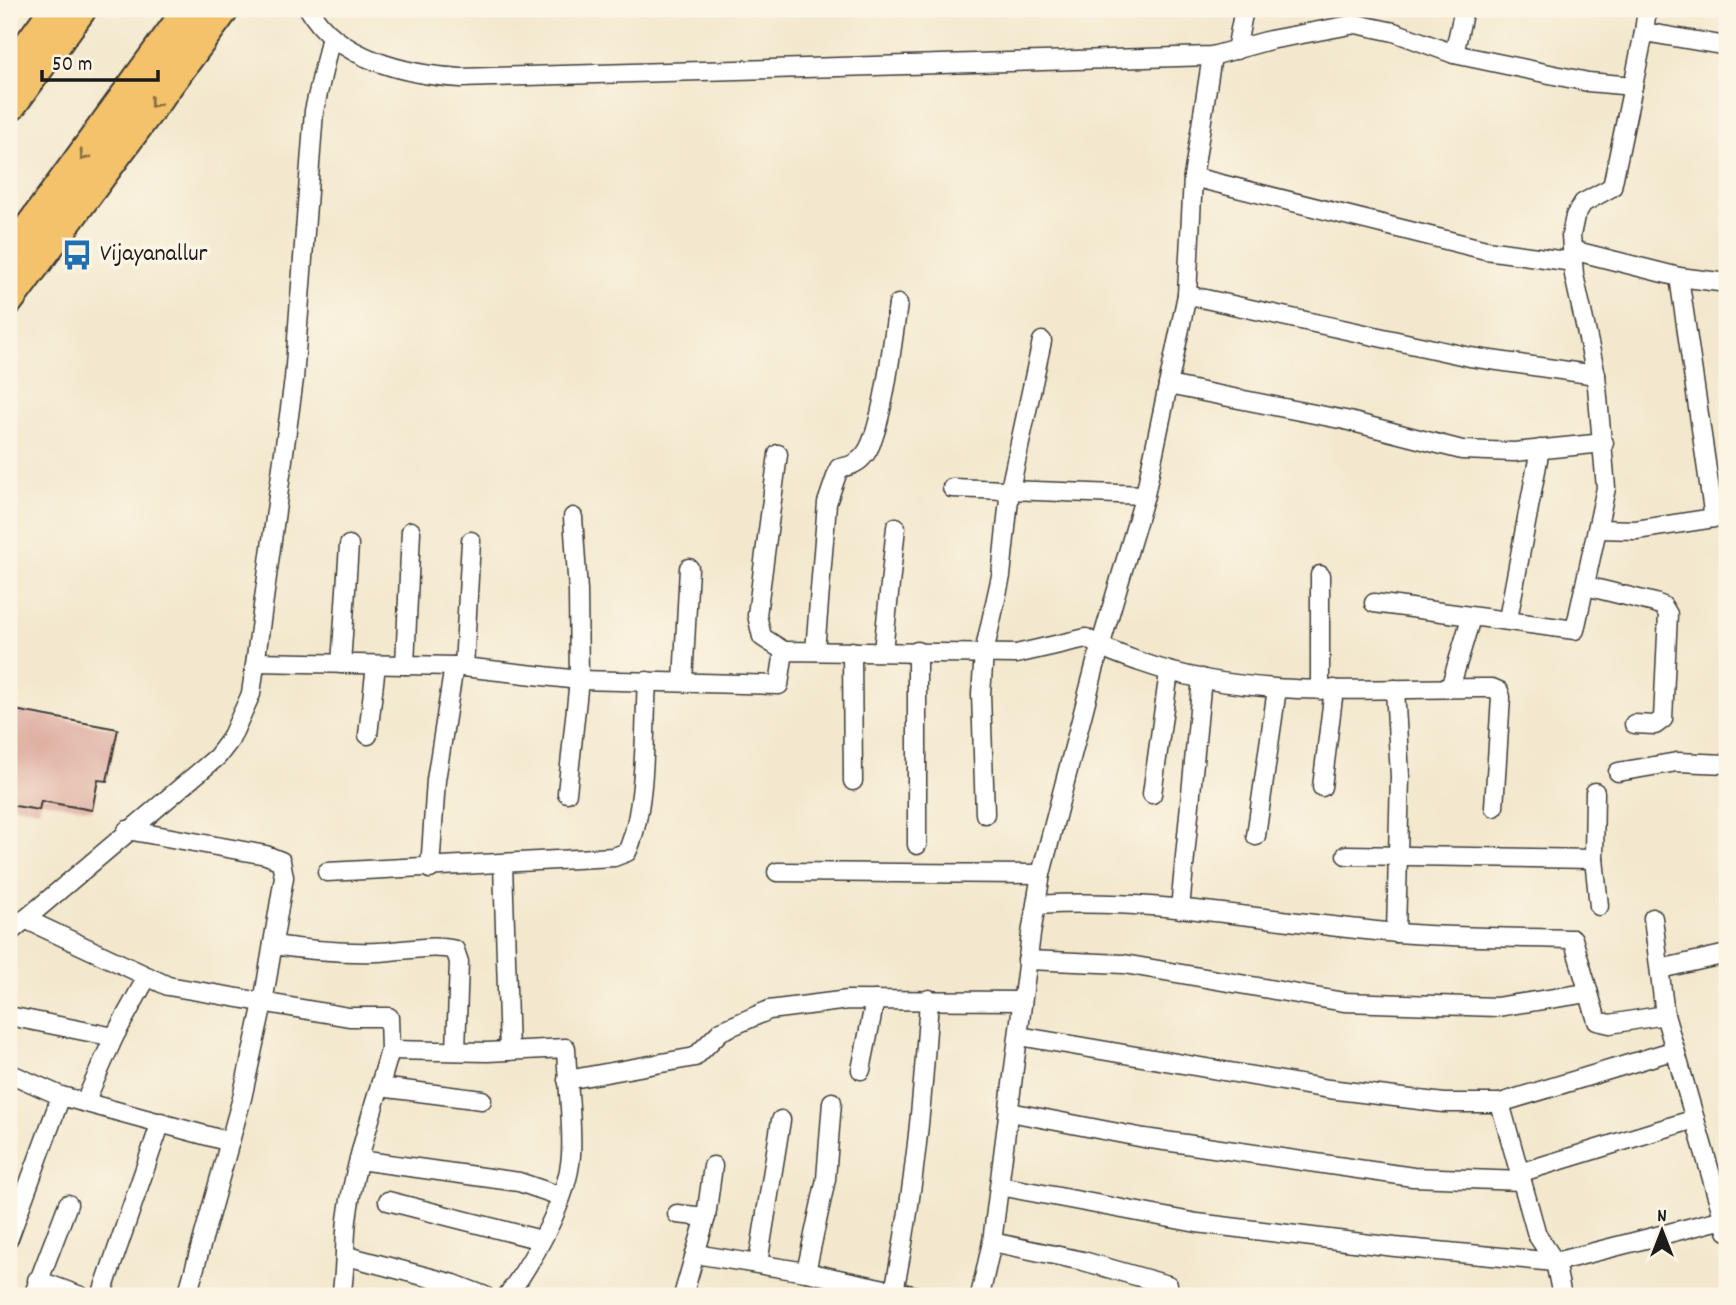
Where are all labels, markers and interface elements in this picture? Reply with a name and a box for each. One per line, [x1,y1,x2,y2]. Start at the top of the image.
scale bar [42,38,158,82]
text: 50 m [52,51,92,81]
one-way arrow [150,95,163,107]
one-way arrow [80,148,92,161]
bus stop icon: Vijayanallur [60,238,94,272]
place label: Vijayanallur [100,238,208,272]
north arrow [1628,1196,1698,1266]
text: N [1657,1204,1667,1231]

